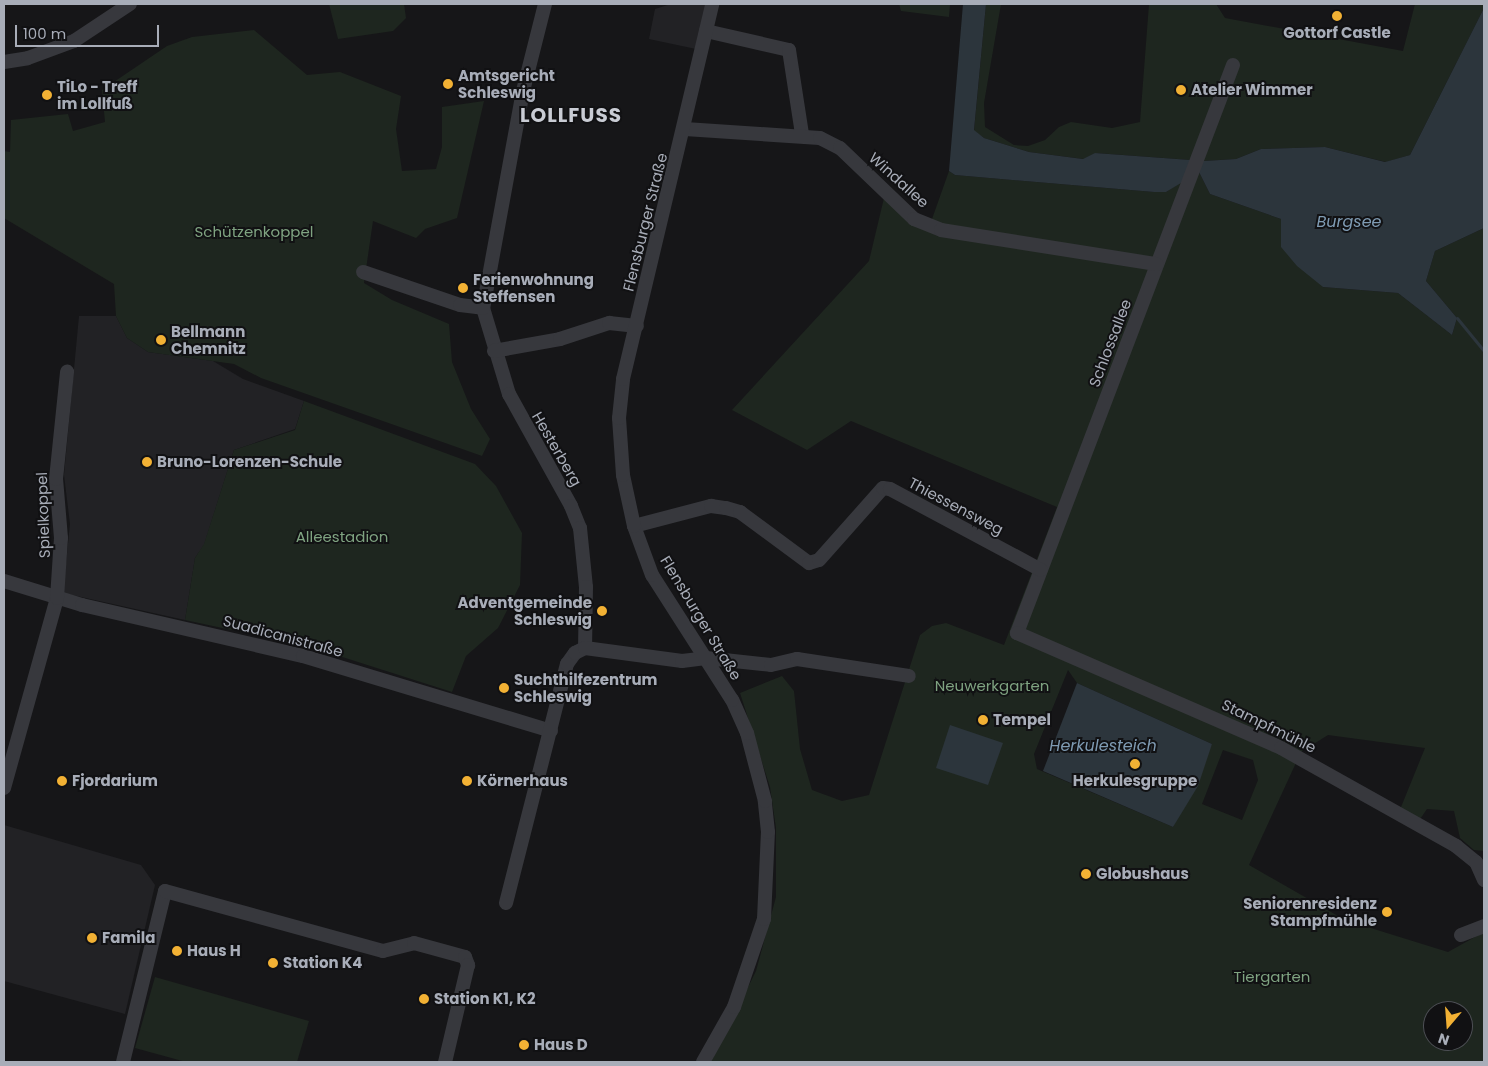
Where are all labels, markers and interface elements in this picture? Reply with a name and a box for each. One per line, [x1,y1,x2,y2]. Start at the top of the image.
marker: Gottorf Castle [1331,10,1343,22]
scale bar [18,15,161,47]
text: 100 m [23,23,66,44]
place label: Gottorf Castle [1283,24,1391,42]
place label: Amtsgericht Schleswig [458,66,555,101]
place label: TiLo - Treff im Lollfuß [57,77,137,112]
marker: Amtsgericht Schleswig [442,78,454,90]
place label: Atelier Wimmer [1191,81,1313,99]
marker: Atelier Wimmer [1175,84,1187,96]
marker: TiLo - Treff im Lollfuß [41,89,53,101]
district label: LOLLFUSS [519,103,623,127]
street label: Windallee [865,148,933,212]
street label: Flensburger Straße [619,151,671,293]
water label: Burgsee [1316,212,1382,232]
park label: Schützenkoppel [195,223,313,241]
place label: Ferienwohnung Steffensen [473,270,594,305]
marker: Ferienwohnung Steffensen [457,282,469,294]
street label: Schlossallee [1085,297,1135,389]
place label: Bellmann Chemnitz [171,322,246,357]
marker: Bellmann Chemnitz [155,334,167,346]
street label: Hesterberg [528,409,586,489]
place label: Bruno-Lorenzen-Schule [157,453,342,471]
marker: Bruno-Lorenzen-Schule [141,456,153,468]
street label: Spielkoppel [33,472,53,558]
street label: Thiessensweg [905,473,1007,539]
park label: Alleestadion [296,528,388,546]
street label: Flensburger Straße [657,553,745,683]
place label: Adventgemeinde Schleswig [457,593,592,628]
marker: Adventgemeinde Schleswig [596,605,608,617]
street label: Suadicanistraße [221,611,345,661]
place label: Suchthilfezentrum Schleswig [514,670,658,705]
park label: Neuwerkgarten [935,677,1049,695]
marker: Suchthilfezentrum Schleswig [498,682,510,694]
street label: Stampfmühle [1219,695,1319,757]
place label: Tempel [993,711,1051,729]
marker: Tempel [977,714,989,726]
water label: Herkulesteich [1049,736,1157,756]
marker: Herkulesgruppe [1129,758,1141,770]
place label: Fjordarium [72,772,158,790]
place label: Körnerhaus [477,772,568,790]
place label: Herkulesgruppe [1073,772,1197,790]
marker: Fjordarium [56,775,68,787]
marker: Körnerhaus [461,775,473,787]
place label: Globushaus [1096,865,1189,883]
marker: Globushaus [1080,868,1092,880]
place label: Seniorenresidenz Stampfmühle [1243,894,1377,929]
marker: Seniorenresidenz Stampfmühle [1381,906,1393,918]
place label: Famila [102,929,155,947]
marker: Famila [86,932,98,944]
place label: Haus H [187,942,241,960]
marker: Haus H [171,945,183,957]
place label: Station K4 [283,954,362,972]
marker: Station K4 [267,957,279,969]
park label: Tiergarten [1234,968,1310,986]
place label: Station K1, K2 [434,990,535,1008]
marker: Station K1, K2 [418,993,430,1005]
north arrow [1423,1001,1473,1051]
text: N [1436,1028,1452,1050]
place label: Haus D [534,1036,588,1054]
marker: Haus D [518,1039,530,1051]

